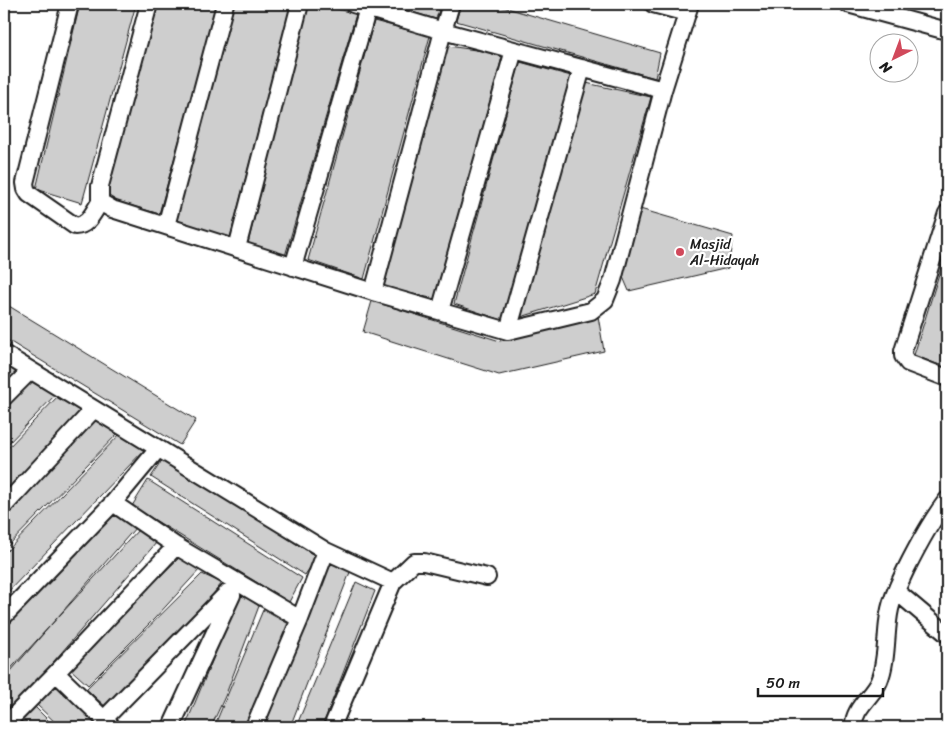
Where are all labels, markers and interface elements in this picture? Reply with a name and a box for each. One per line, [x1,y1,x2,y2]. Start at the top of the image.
north arrow [868,32,918,82]
text: N [873,55,898,80]
place label: Masjid Al-Hidayah [689,232,759,273]
marker: Masjid Al-Hidayah [674,246,686,258]
scale bar [758,666,884,698]
text: 50 m [766,670,801,696]

